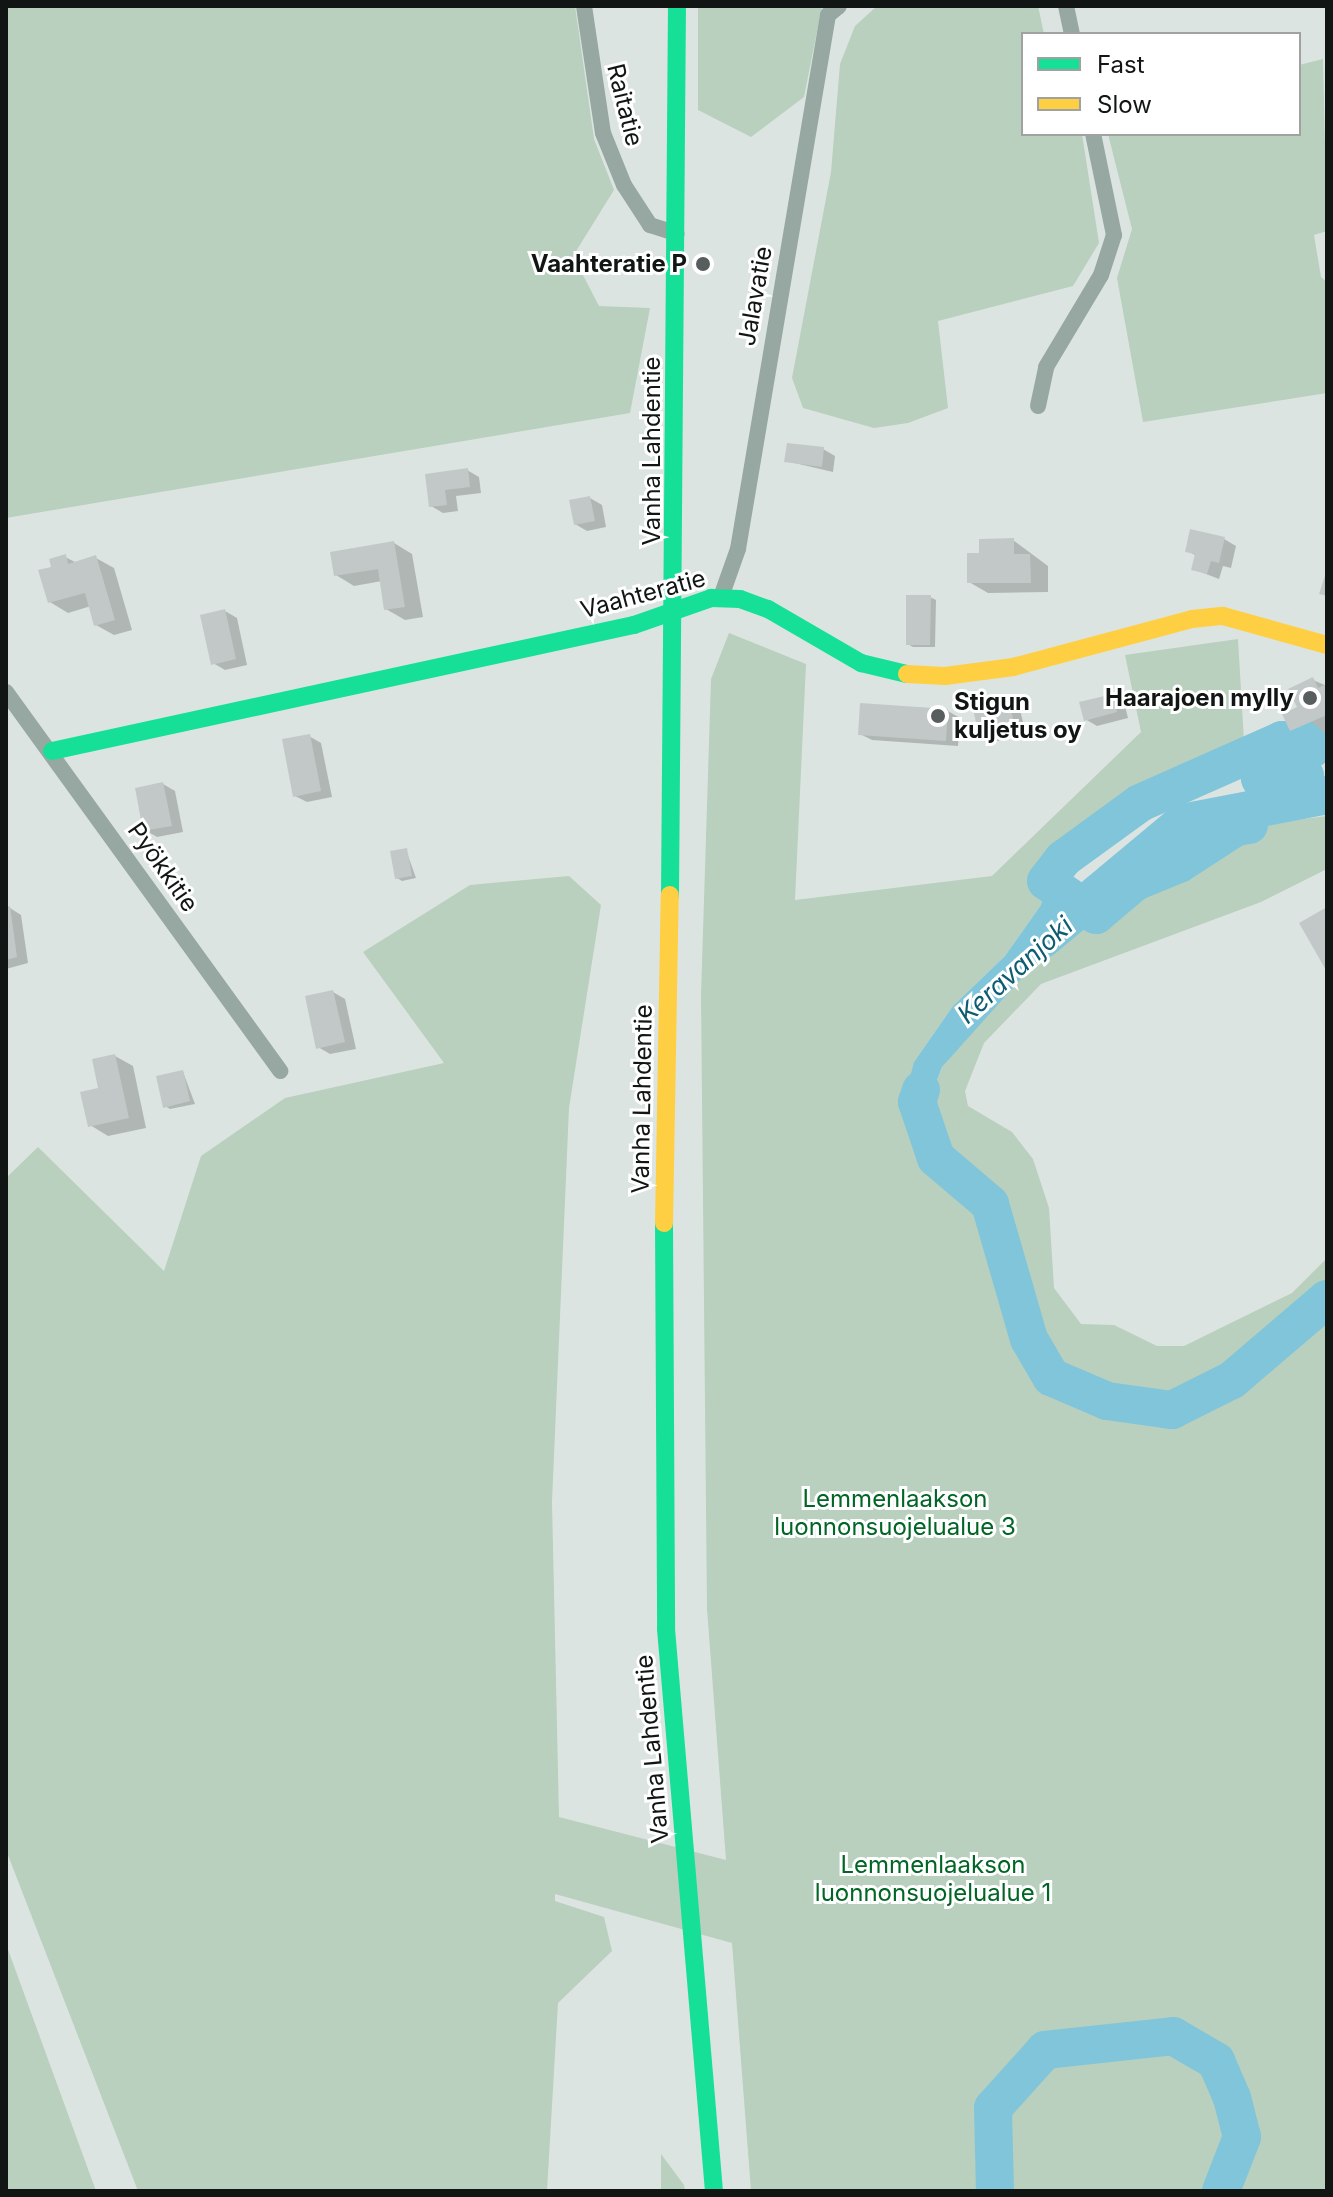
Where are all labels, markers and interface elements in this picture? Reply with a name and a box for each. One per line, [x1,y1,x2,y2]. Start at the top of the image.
legend [1021,32,1301,136]
text: Fast [1097,50,1145,79]
street label: Raitatie [601,61,649,149]
text: Slow [1097,90,1152,119]
street label: Jalavatie [732,244,778,348]
place label: Vaahteratie P [531,250,687,278]
marker: Vaahteratie P [694,255,712,273]
street label: Vanha Lahdentie [638,356,666,546]
street label: Vaahteratie [577,563,709,625]
place label: Haarajoen mylly [1105,684,1294,712]
place label: Stigun kuljetus oy [954,688,1082,744]
marker: Haarajoen mylly [1301,689,1319,707]
marker: Stigun kuljetus oy [929,707,947,725]
street label: Pyökkitie [122,817,204,917]
water label: Keravanjoki [951,910,1079,1030]
street label: Vanha Lahdentie [626,1004,658,1194]
park label: Lemmenlaakson luonnonsuojelualue 3 [774,1485,1016,1541]
street label: Vanha Lahdentie [629,1654,675,1844]
park label: Lemmenlaakson luonnonsuojelualue 1 [815,1851,1051,1907]

